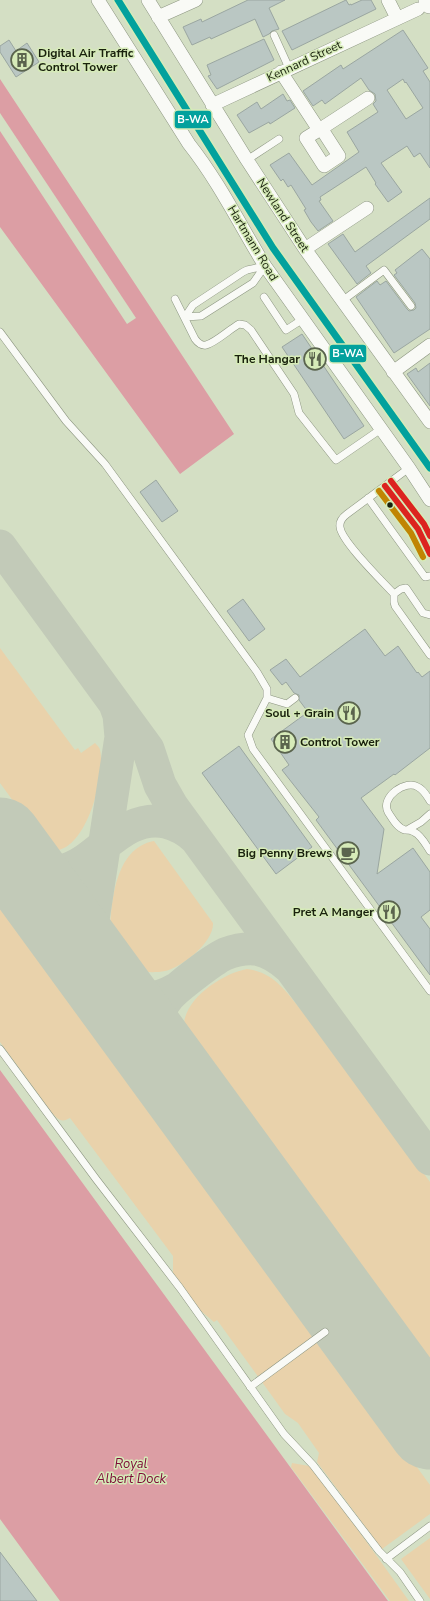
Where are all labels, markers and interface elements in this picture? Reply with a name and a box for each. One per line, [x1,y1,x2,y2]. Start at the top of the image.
street label: Kennard Street [264,36,345,85]
place label: Digital Air Traffic Control Tower [38,45,134,75]
building icon: Digital Air Traffic Control Tower [9,47,35,73]
line badge: B-WA [174,110,212,129]
text: B-WA [177,112,210,127]
street label: Newland Street [253,175,313,256]
street label: Hartmann Road [224,202,282,284]
line badge: B-WA [329,344,367,363]
restaurant icon: The Hangar [302,346,328,372]
text: B-WA [332,346,365,361]
place label: The Hangar [234,351,300,367]
unlabelled marker [385,500,395,510]
restaurant icon: Soul + Grain [336,700,362,726]
place label: Soul + Grain [265,705,334,721]
building icon: Control Tower [272,729,298,755]
place label: Control Tower [300,734,380,750]
cafe icon: Big Penny Brews [335,840,361,866]
place label: Big Penny Brews [237,845,332,861]
restaurant icon: Pret A Manger [376,899,402,925]
place label: Pret A Manger [293,904,374,920]
water label: Royal Albert Dock [95,1455,167,1488]

